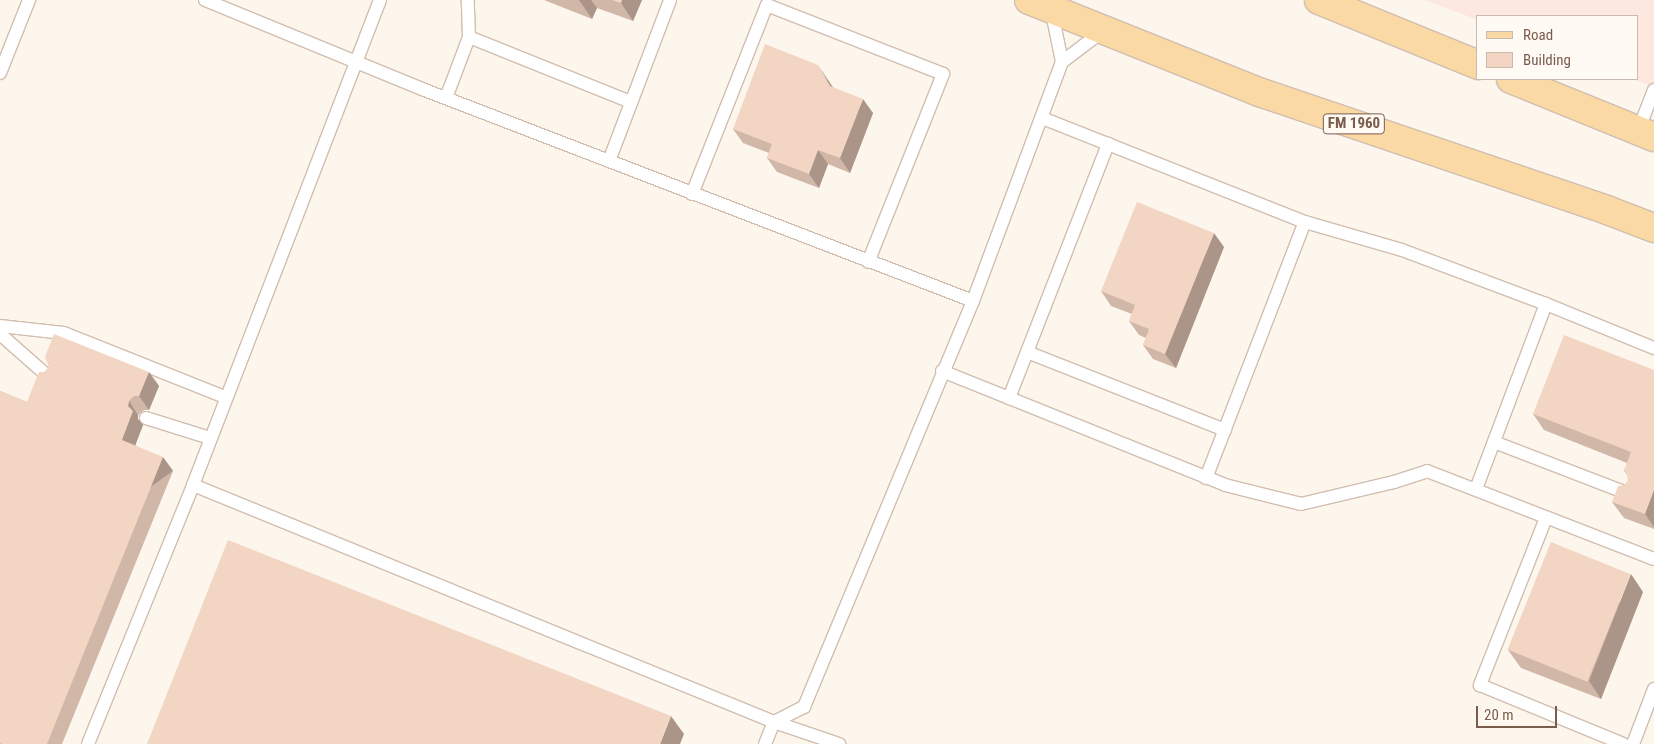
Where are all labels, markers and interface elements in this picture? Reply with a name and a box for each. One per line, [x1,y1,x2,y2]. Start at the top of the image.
legend [1476,15,1639,80]
text: Road [1523,26,1553,44]
text: Building [1523,51,1571,69]
road number: FM 1960 [1323,112,1385,136]
scale bar [1479,696,1560,728]
text: 20 m [1484,706,1514,724]

